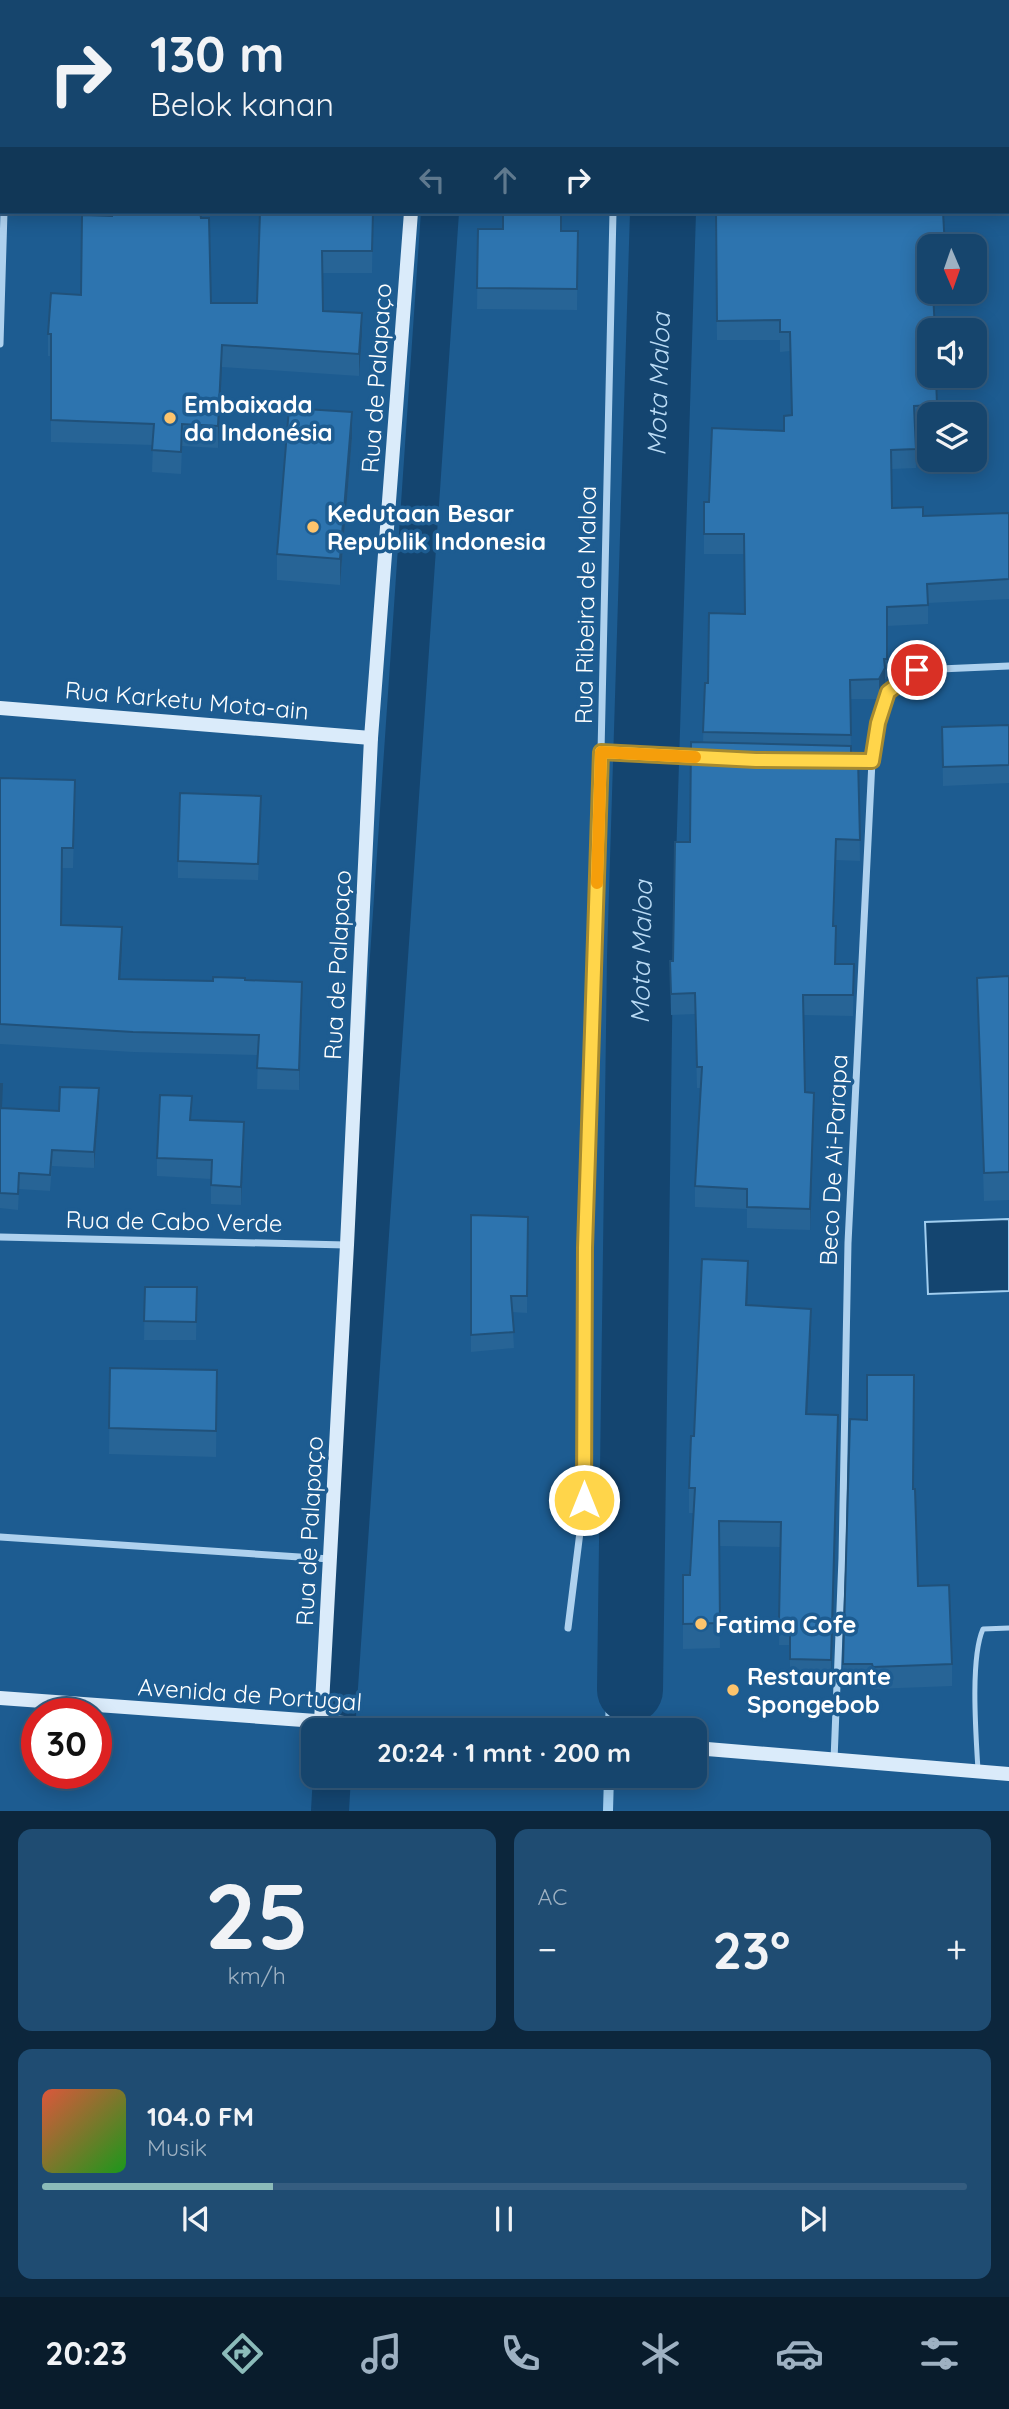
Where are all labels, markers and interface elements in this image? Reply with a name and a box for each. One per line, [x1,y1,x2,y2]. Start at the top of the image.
text: 130 m [150,23,284,84]
icon: right [35,28,126,119]
text: Belok kanan [150,84,334,124]
icon: left [413,161,451,199]
icon: ahead [486,161,524,199]
icon: right [559,161,597,199]
north arrow [917,234,987,304]
map controls [917,234,987,472]
street label: Rua de Palapaço [354,282,398,474]
water label: Mota Maloa [639,311,676,457]
button: sound [917,318,987,388]
place label: Embaixada da Indonésia [184,389,333,447]
button: layers [917,402,987,472]
marker: Embaixada da Indonésia [162,410,178,426]
street label: Rua Ribeira de Maloa [568,486,602,724]
place label: Kedutaan Besar Republik Indonesia [327,498,546,556]
marker: Kedutaan Besar Republik Indonesia [305,519,321,535]
pin [887,640,947,700]
icon: arrive [898,651,936,689]
street label: Rua Karketu Mota-ain [64,674,310,726]
street label: Rua de Palapaço [317,869,357,1061]
water label: Mota Maloa [623,879,659,1024]
street label: Beco De Ai-Parapa [812,1054,854,1266]
street label: Rua de Cabo Verde [65,1204,283,1238]
street label: Rua de Palapaço [289,1435,329,1627]
position arrow [547,1463,621,1537]
place label: Fatima Cofe [715,1609,856,1639]
marker: Fatima Cofe [693,1616,709,1632]
place label: Restaurante Spongebob [747,1661,891,1719]
street label: Avenida de Portugal [137,1671,363,1717]
marker: Restaurante Spongebob [725,1682,741,1698]
speed limit sign: 30 [21,1698,112,1789]
text: 20:24 · 1 mnt · 200 m [377,1736,631,1769]
text: 25 [205,1858,309,1972]
text: AC [538,1882,567,1911]
text: 23° [712,1917,790,1982]
text: − [538,1925,557,1973]
text: + [946,1925,967,1973]
text: km/h [228,1961,286,1990]
text: 104.0 FM [147,2100,254,2133]
text: Musik [147,2133,207,2162]
icon: previous [177,2200,215,2238]
icon: pause [485,2200,523,2238]
icon: next [794,2200,832,2238]
icon: directions [218,2329,267,2378]
icon: music [357,2329,406,2378]
icon: phone [496,2329,545,2378]
icon: climate [636,2329,685,2378]
icon: car [775,2329,824,2378]
icon: filters [915,2329,964,2378]
text: 20:23 [45,2333,127,2373]

